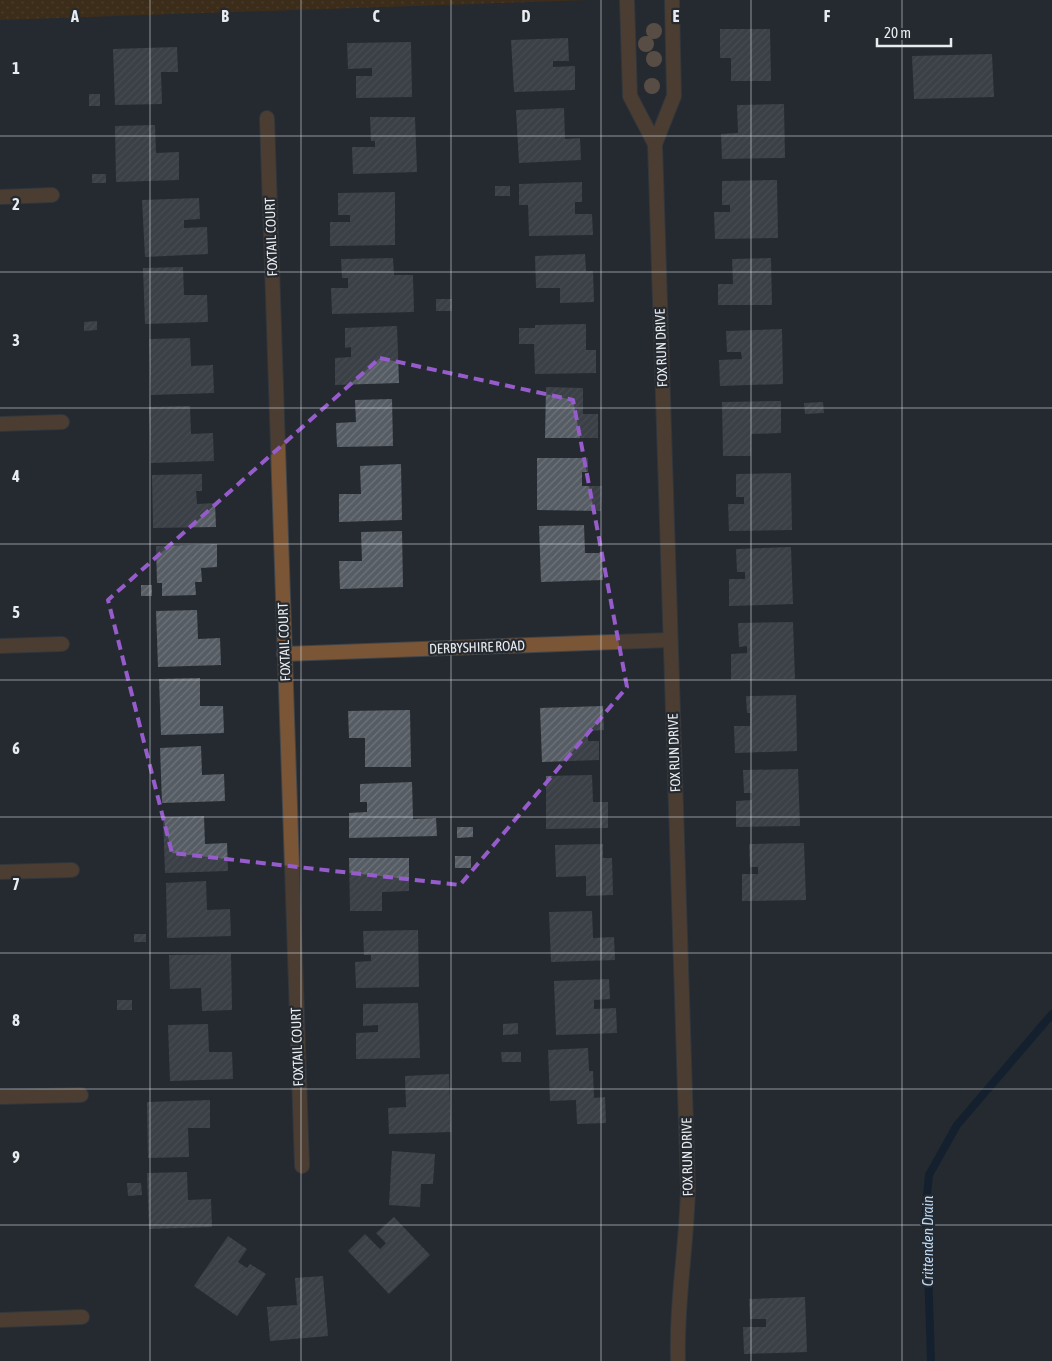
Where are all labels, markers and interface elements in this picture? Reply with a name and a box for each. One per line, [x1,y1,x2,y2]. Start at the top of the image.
text: A [70,7,79,25]
text: B [221,7,229,25]
text: C [372,7,380,25]
text: D [522,7,531,25]
text: E [673,7,680,25]
text: F [824,7,831,25]
scale bar [877,15,951,47]
text: 20 m [884,24,911,41]
text: 1 [12,59,20,77]
text: 2 [12,195,20,213]
street label: FOXTAIL COURT [262,197,280,277]
street label: FOX RUN DRIVE [652,308,670,388]
text: 3 [12,331,20,349]
text: 4 [11,467,20,485]
street label: FOXTAIL COURT [275,602,293,682]
text: 5 [12,603,20,621]
street label: DERBYSHIRE ROAD [429,637,525,657]
street label: FOX RUN DRIVE [665,713,683,793]
text: 6 [12,739,20,757]
text: 7 [12,875,20,893]
street label: FOXTAIL COURT [288,1007,306,1087]
text: 8 [12,1011,20,1029]
street label: FOX RUN DRIVE [678,1118,696,1196]
text: 9 [12,1148,20,1166]
water label: Crittenden Drain [919,1196,936,1286]

